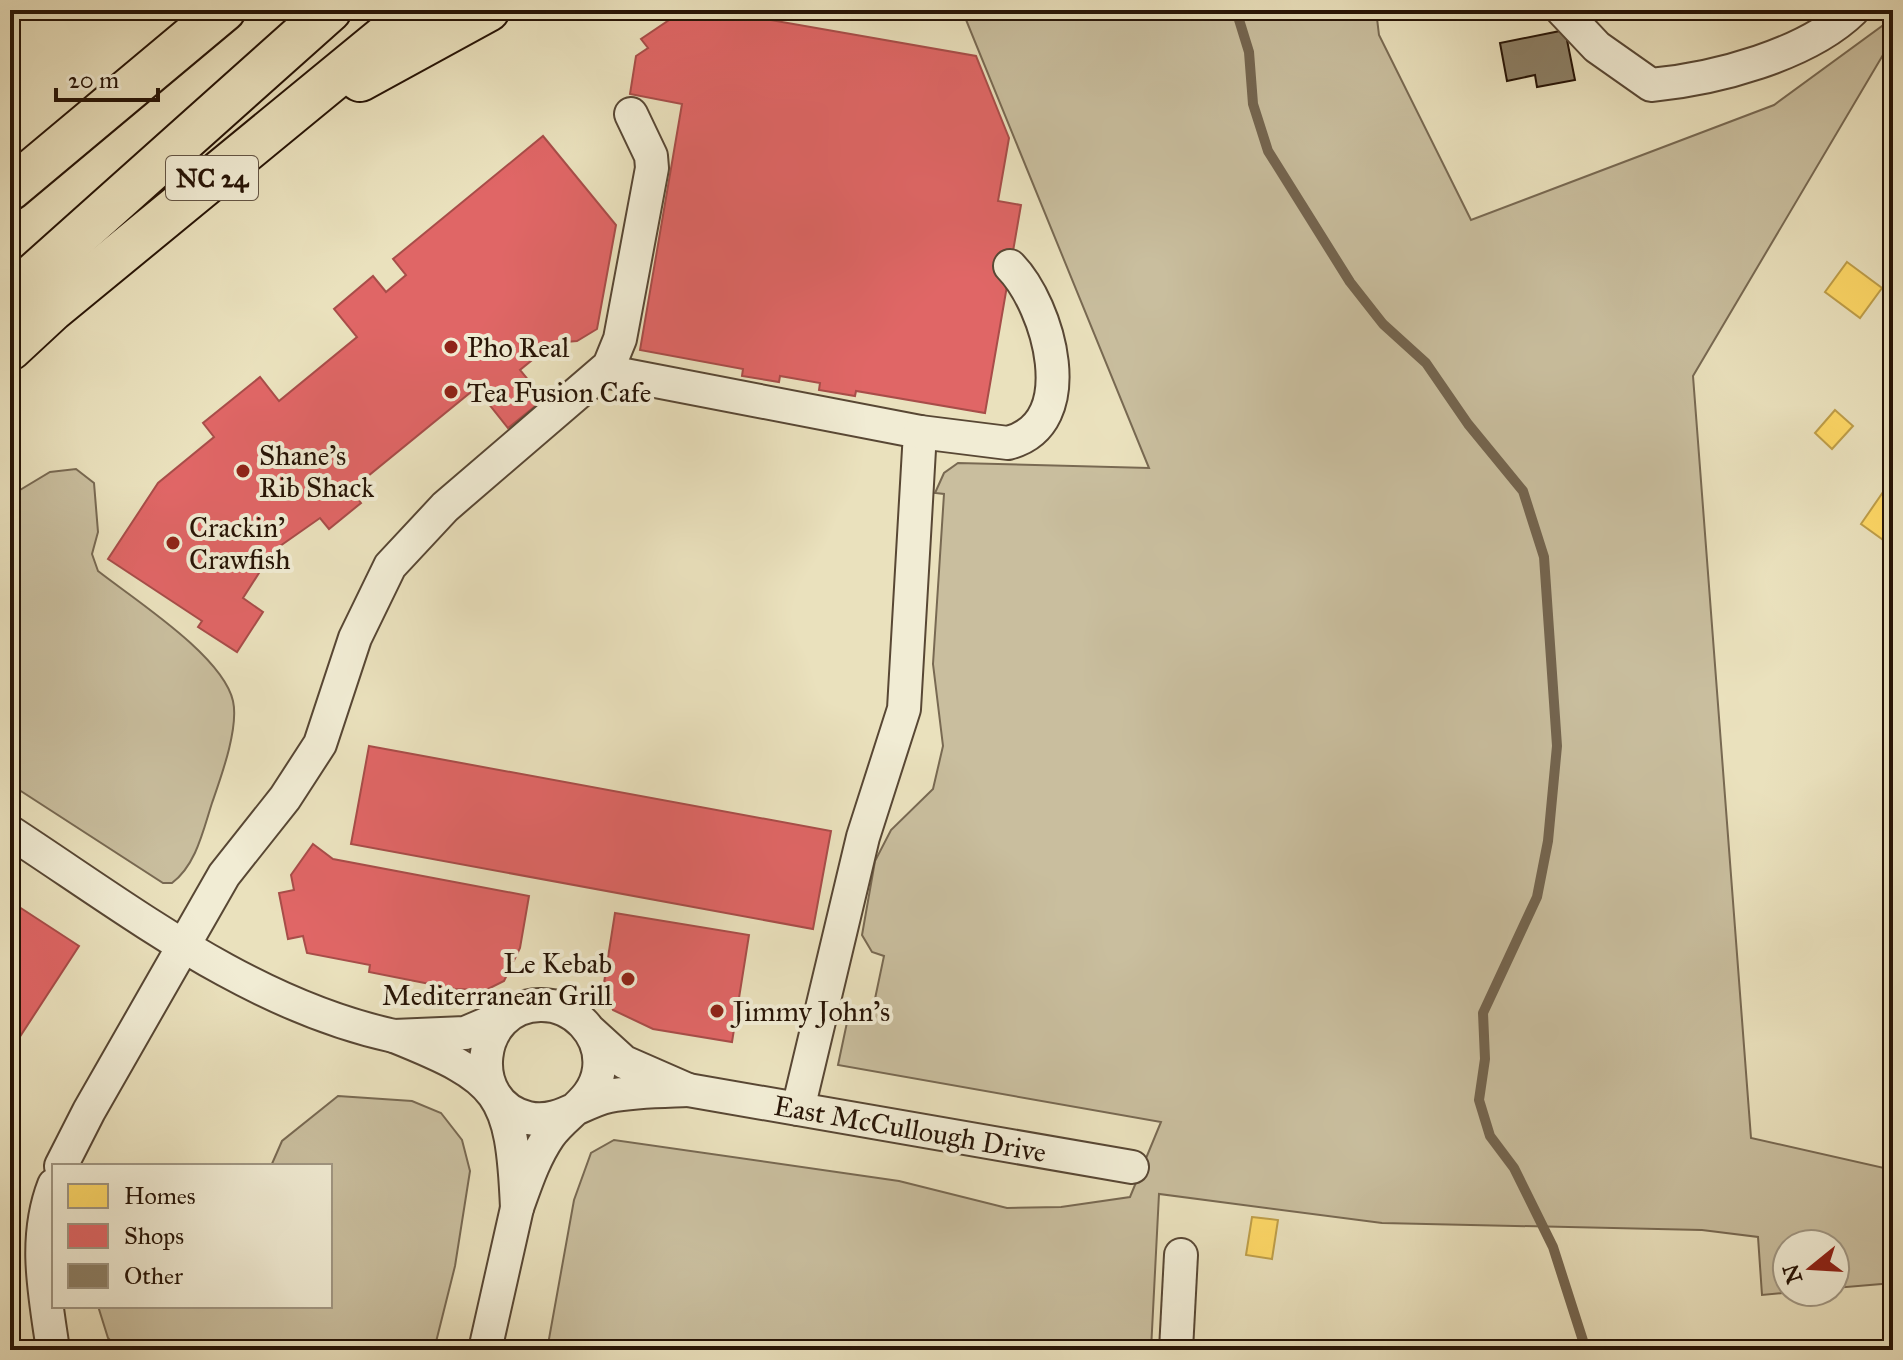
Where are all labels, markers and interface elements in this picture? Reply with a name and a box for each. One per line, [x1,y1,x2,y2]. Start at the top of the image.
scale bar [56,52,158,102]
text: 20 m [68,65,119,95]
road number: NC 24 [166,156,258,200]
place label: Pho Real [467,330,570,365]
marker: Pho Real [442,338,460,356]
place label: Tea Fusion Cafe [467,375,651,410]
marker: Tea Fusion Cafe [442,383,460,401]
place label: Shane's Rib Shack [259,438,374,505]
marker: Shane's Rib Shack [234,462,252,480]
place label: Crackin' Crawfish [189,510,291,577]
marker: Crackin' Crawfish [164,534,182,552]
place label: Le Kebab Mediterranean Grill [382,946,612,1013]
marker: Le Kebab Mediterranean Grill [619,970,637,988]
place label: Jimmy John's [730,994,890,1029]
marker: Jimmy John's [708,1002,726,1020]
street label: East McCullough Drive [771,1088,1049,1170]
legend [52,1164,332,1308]
text: Homes [124,1181,196,1211]
text: Shops [124,1221,184,1251]
north arrow [1771,1228,1851,1308]
text: Other [124,1261,183,1291]
text: N [1777,1261,1808,1287]

